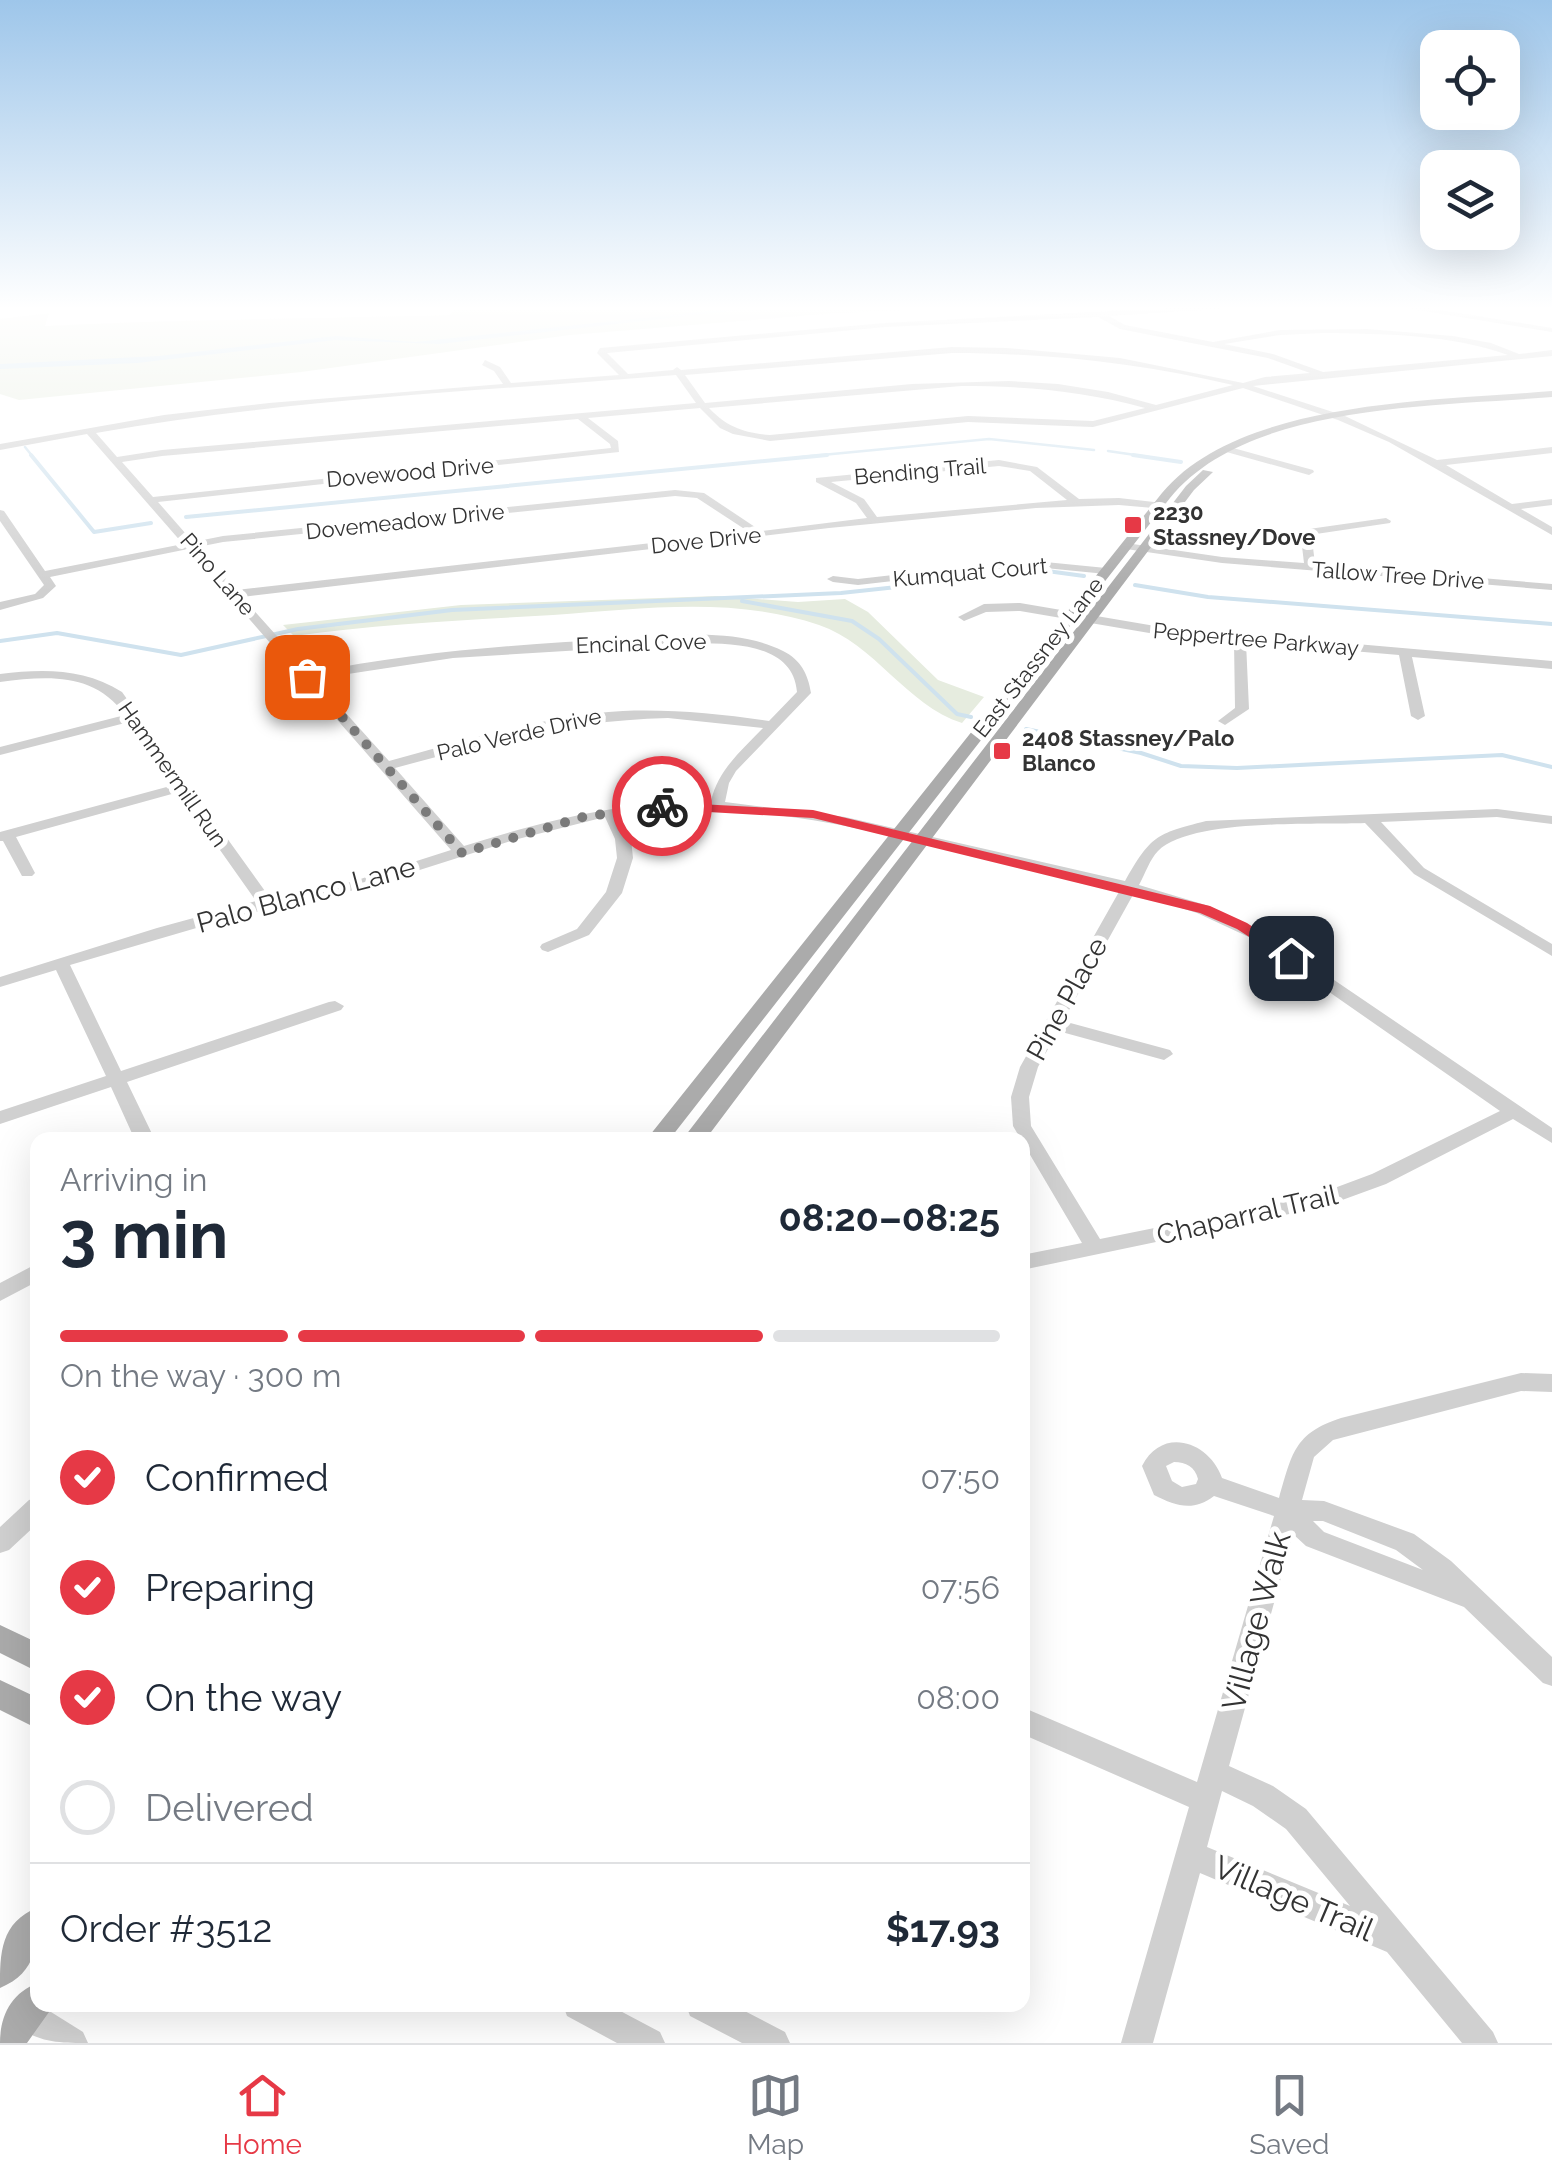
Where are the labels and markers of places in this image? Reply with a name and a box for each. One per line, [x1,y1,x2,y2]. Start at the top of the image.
place label: 2230 Stassney/Dove [1153,499,1315,550]
marker: 2230 Stassney/Dove [1122,514,1144,536]
pin [265,635,350,720]
place label: 2408 Stassney/Palo Blanco [1022,725,1234,776]
marker: 2408 Stassney/Palo Blanco [991,740,1013,762]
pin [1249,916,1334,1001]

